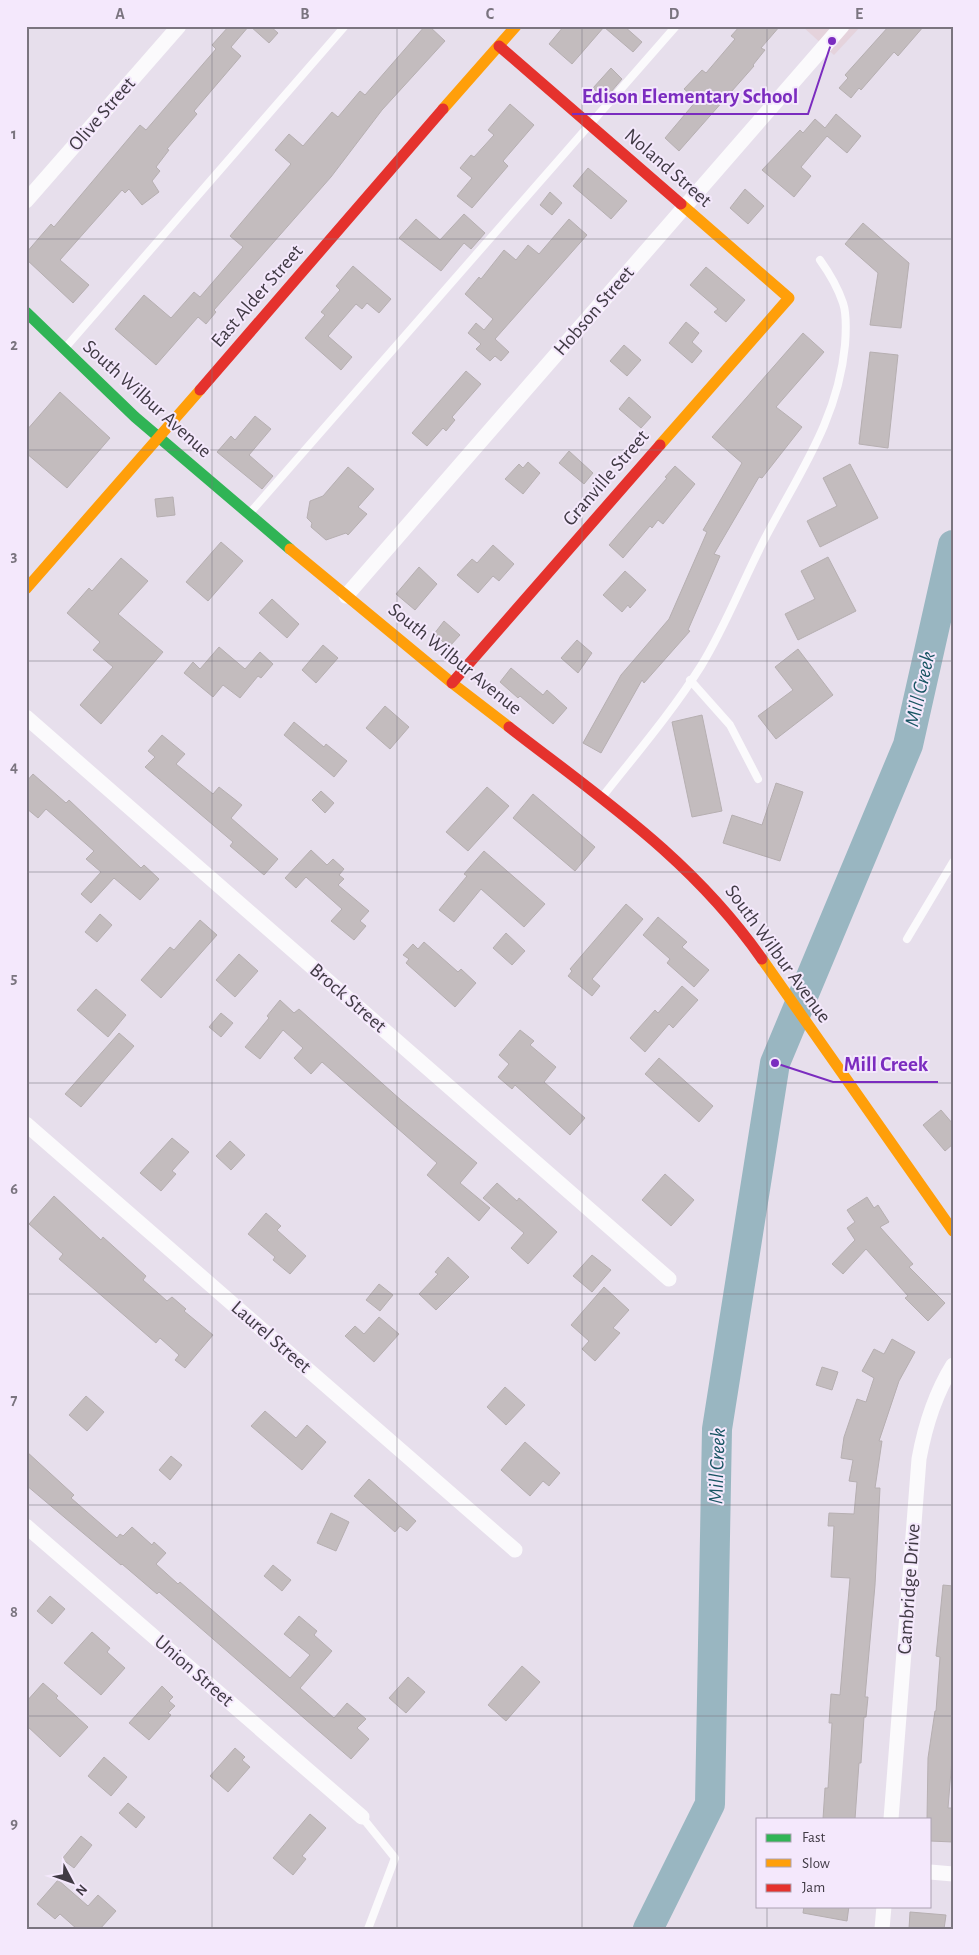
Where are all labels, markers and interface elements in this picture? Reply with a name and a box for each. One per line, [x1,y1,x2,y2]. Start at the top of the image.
text: A [115,6,125,22]
text: B [300,6,310,22]
text: C [486,6,495,22]
text: D [669,6,680,22]
text: E [855,6,863,22]
street label: Olive Street [65,73,140,155]
callout: Edison Elementary School [572,78,808,114]
text: Edison Elementary School [582,86,798,107]
street label: Noland Street [621,125,716,211]
text: 1 [11,126,17,142]
street label: East Alder Street [207,240,307,351]
street label: Hobson Street [550,262,638,359]
street label: South Wilbur Avenue [79,336,215,462]
text: 2 [10,337,18,353]
street label: Granville Street [559,426,653,530]
text: 3 [11,548,18,564]
street label: South Wilbur Avenue [385,599,525,719]
water label: Mill Creek [901,649,939,729]
text: 4 [10,759,18,775]
street label: South Wilbur Avenue [721,881,835,1027]
street label: Brock Street [306,960,390,1037]
text: 5 [11,970,18,986]
callout: Mill Creek [833,1046,938,1082]
text: Mill Creek [844,1054,929,1075]
text: 6 [10,1181,18,1197]
street label: Laurel Street [227,1297,315,1377]
text: 7 [11,1392,18,1408]
water label: Mill Creek [705,1427,729,1504]
street label: Cambridge Drive [894,1523,924,1655]
text: 8 [10,1604,18,1620]
street label: Union Street [151,1631,238,1711]
text: 9 [10,1815,18,1831]
legend [756,1818,932,1908]
text: Fast [802,1830,826,1845]
text: Slow [802,1856,830,1871]
north arrow [48,1858,98,1908]
text: Jam [802,1880,825,1895]
text: N [73,1882,90,1898]

